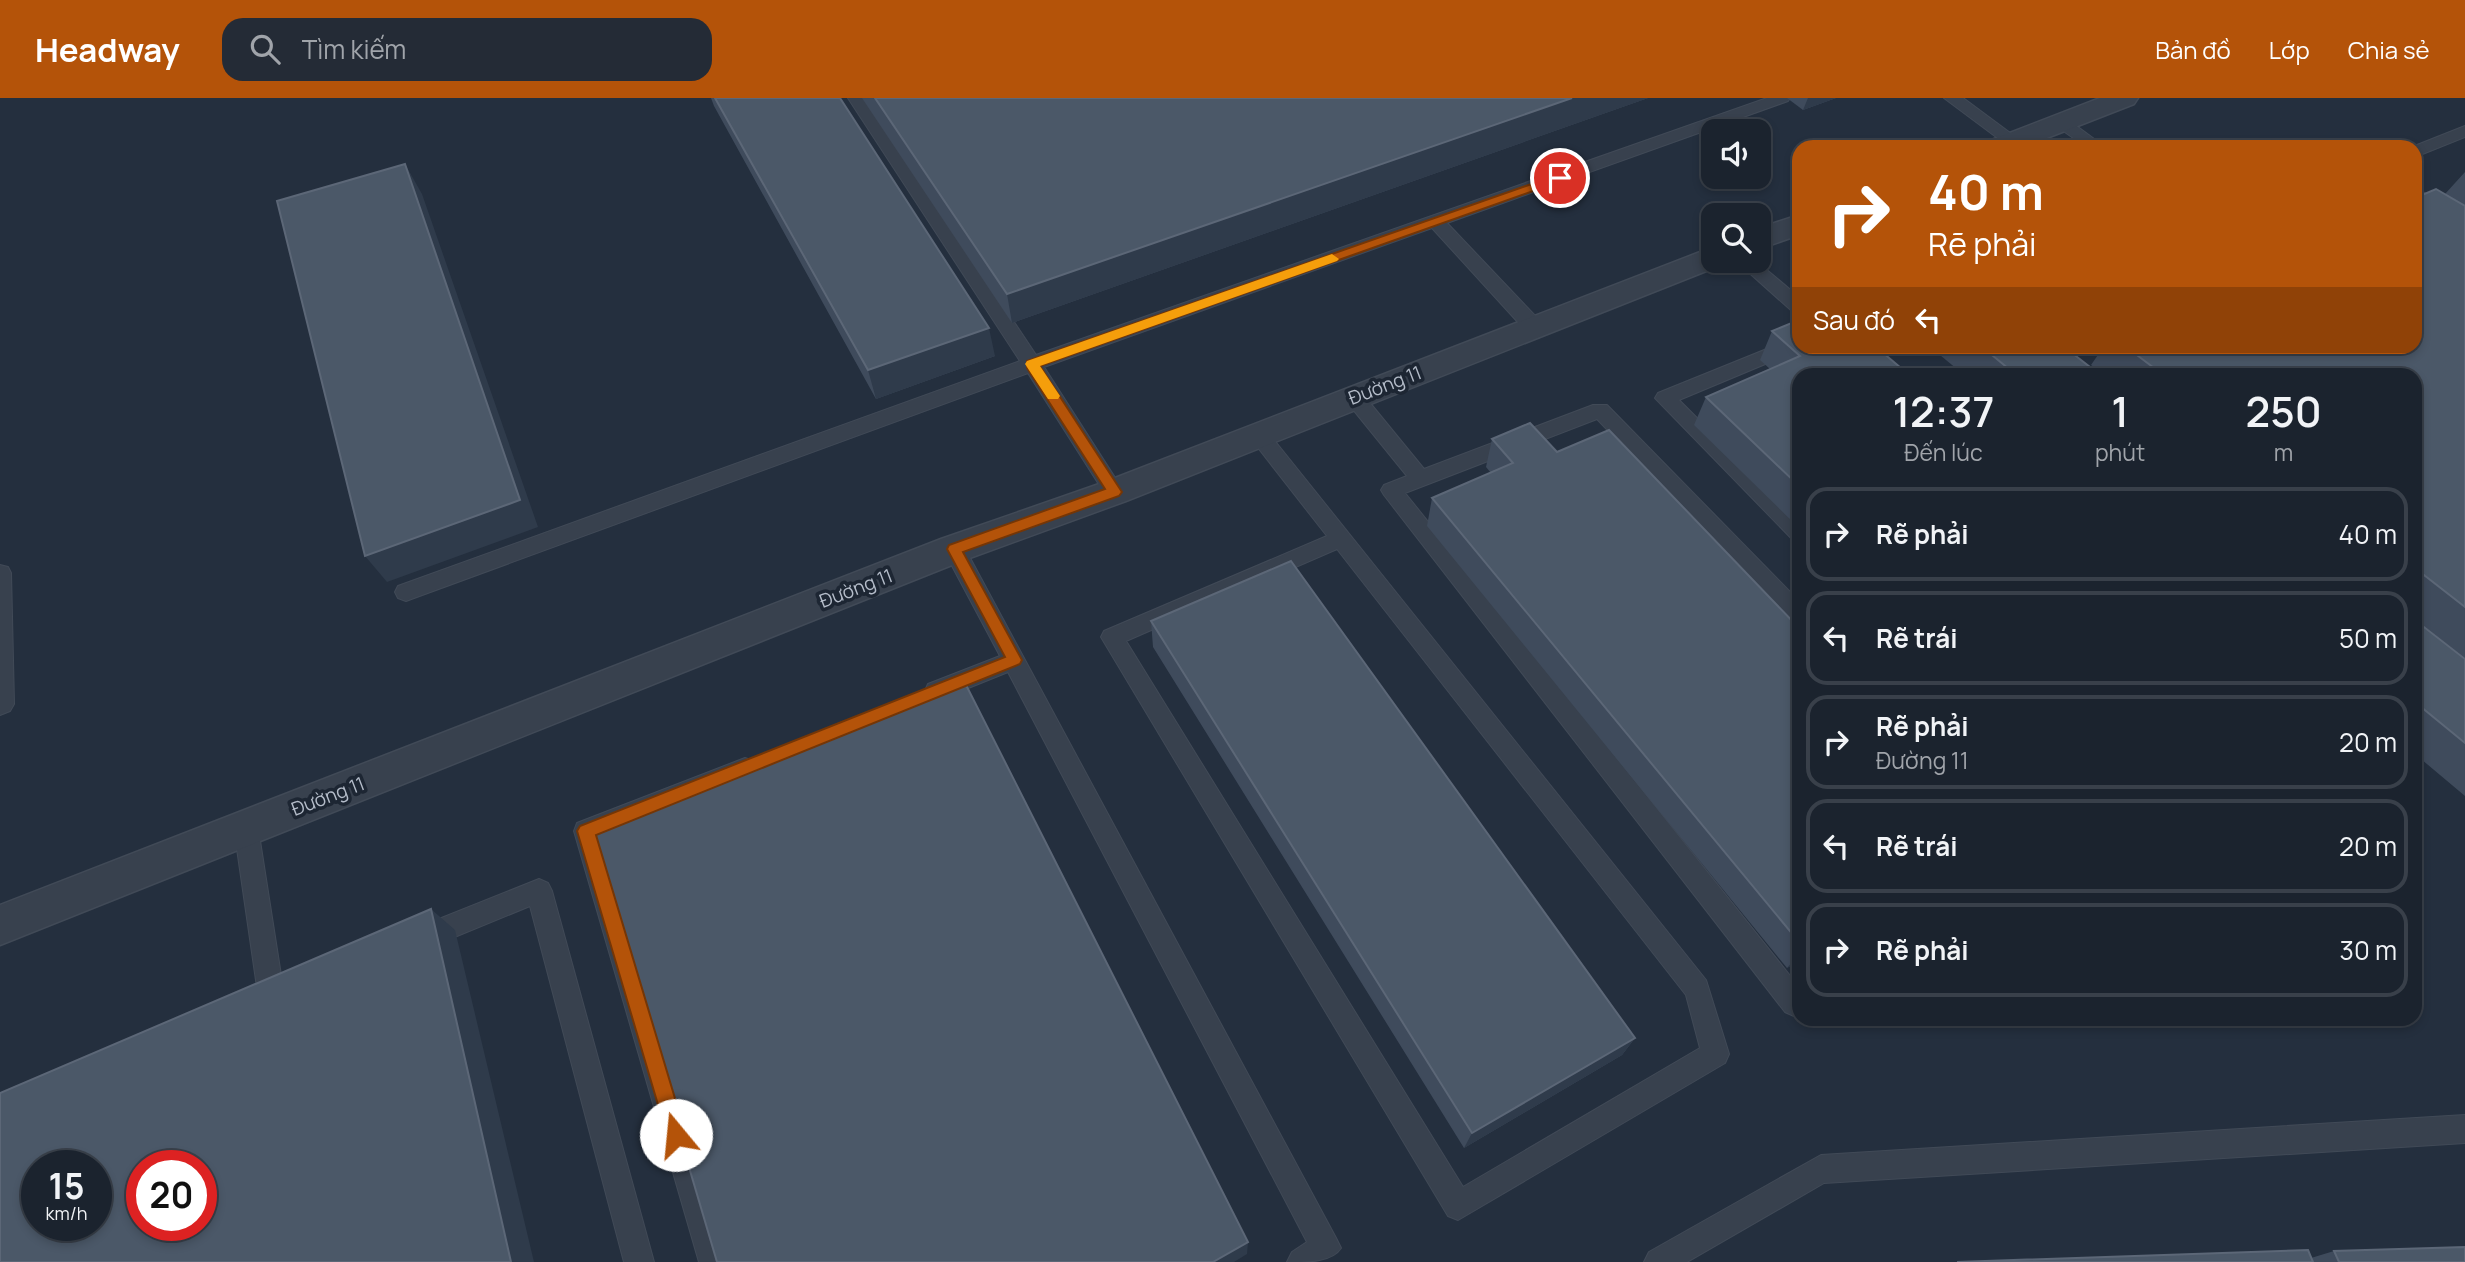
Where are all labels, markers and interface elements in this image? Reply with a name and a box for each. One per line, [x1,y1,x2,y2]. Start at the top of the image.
search box [222,18,712,81]
text: Headway [35,27,180,72]
icon: search [246,30,284,68]
text: Tìm kiếm [302,31,406,67]
text: Bản đồ [2155,33,2231,66]
text: Lớp [2269,33,2310,66]
text: Chia sẻ [2348,33,2430,66]
map controls [1701,119,1771,273]
button: sound [1701,119,1771,189]
pin [1530,148,1590,208]
text: 40 m [1928,158,2044,225]
icon: arrive [1541,159,1579,197]
icon: right [1813,168,1904,259]
button: search [1701,203,1771,273]
text: Rẽ phải [1928,222,2036,266]
icon: left [1909,301,1947,339]
text: Sau đó [1813,302,1895,338]
street label: Đường 11 [1345,359,1425,411]
text: 12:37 [1892,382,1995,440]
text: 1 [2111,382,2129,440]
text: 250 [2245,382,2322,440]
text: Đến lúc [1904,436,1983,468]
text: phút [2095,436,2145,468]
text: m [2274,436,2293,468]
icon: right [1817,515,1855,553]
text: Rẽ phải [1876,516,1969,552]
text: 40 m [2339,516,2397,552]
street label: Đường 11 [816,562,896,614]
icon: left [1817,619,1855,657]
text: Rẽ trái [1876,620,1958,656]
text: 50 m [2339,620,2397,656]
text: Rẽ phải [1876,708,1969,744]
icon: right [1817,723,1855,761]
text: 20 m [2339,724,2397,760]
text: Đường 11 [1876,744,1969,776]
street label: Đường 11 [288,770,368,822]
icon: left [1817,827,1855,865]
text: Rẽ trái [1876,828,1958,864]
text: 20 m [2339,828,2397,864]
icon: right [1817,931,1855,969]
text: Rẽ phải [1876,932,1969,968]
text: 30 m [2340,932,2397,968]
position arrow [639,1098,713,1172]
speed limit sign: 20 [126,1150,217,1241]
text: 15 [49,1162,84,1210]
text: km/h [46,1201,87,1225]

